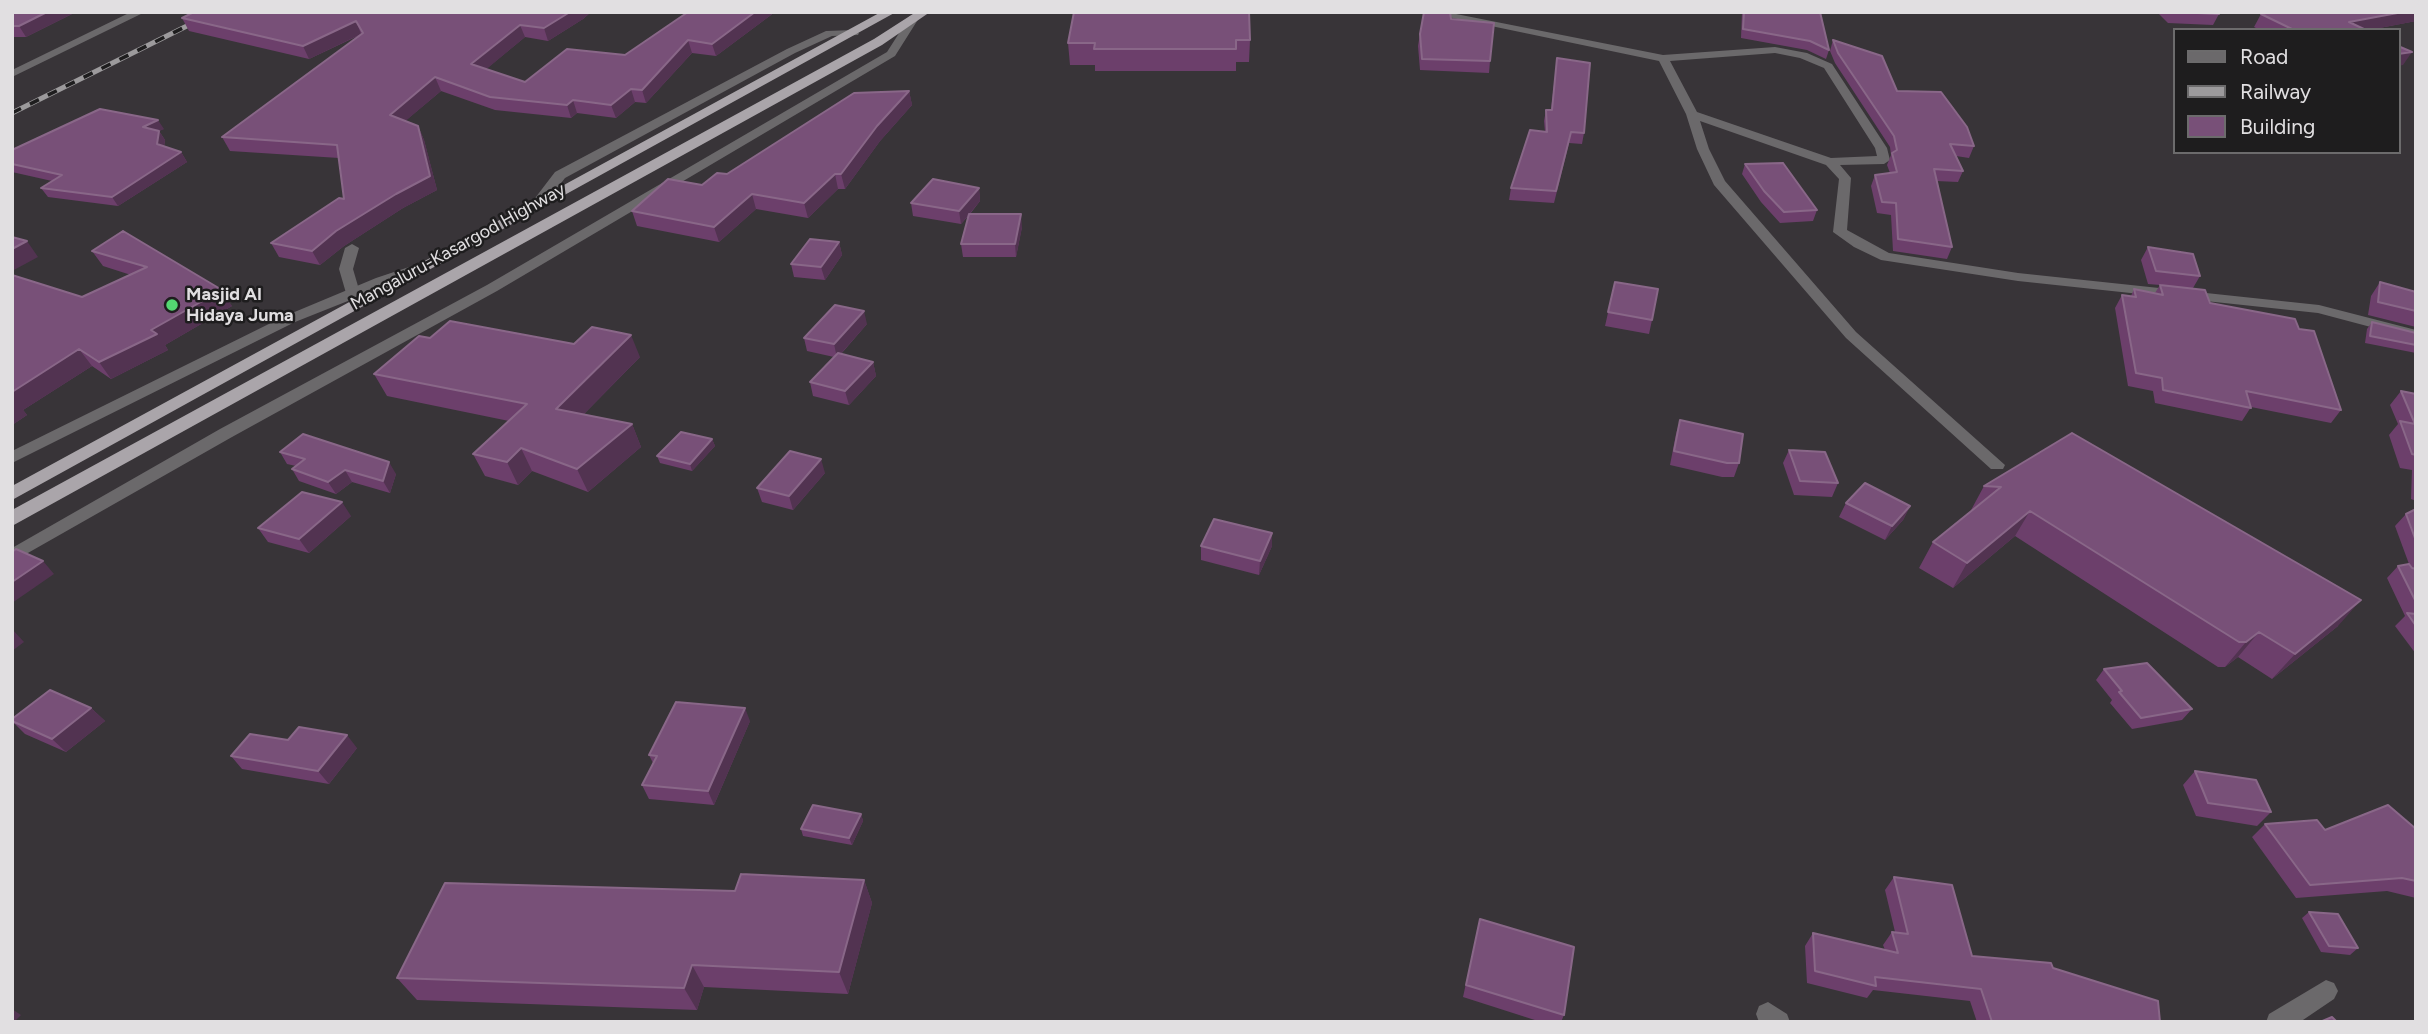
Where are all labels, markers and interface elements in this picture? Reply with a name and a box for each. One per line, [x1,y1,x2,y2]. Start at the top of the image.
legend [2172,28,2400,154]
text: Road [2240,44,2288,69]
text: Railway [2240,79,2311,104]
text: Building [2240,114,2315,139]
street label: Mangaluru-Kasargod Highway [347,179,569,315]
place label: Masjid Al Hidaya Juma [186,284,294,326]
marker: Masjid Al Hidaya Juma [164,297,180,313]

